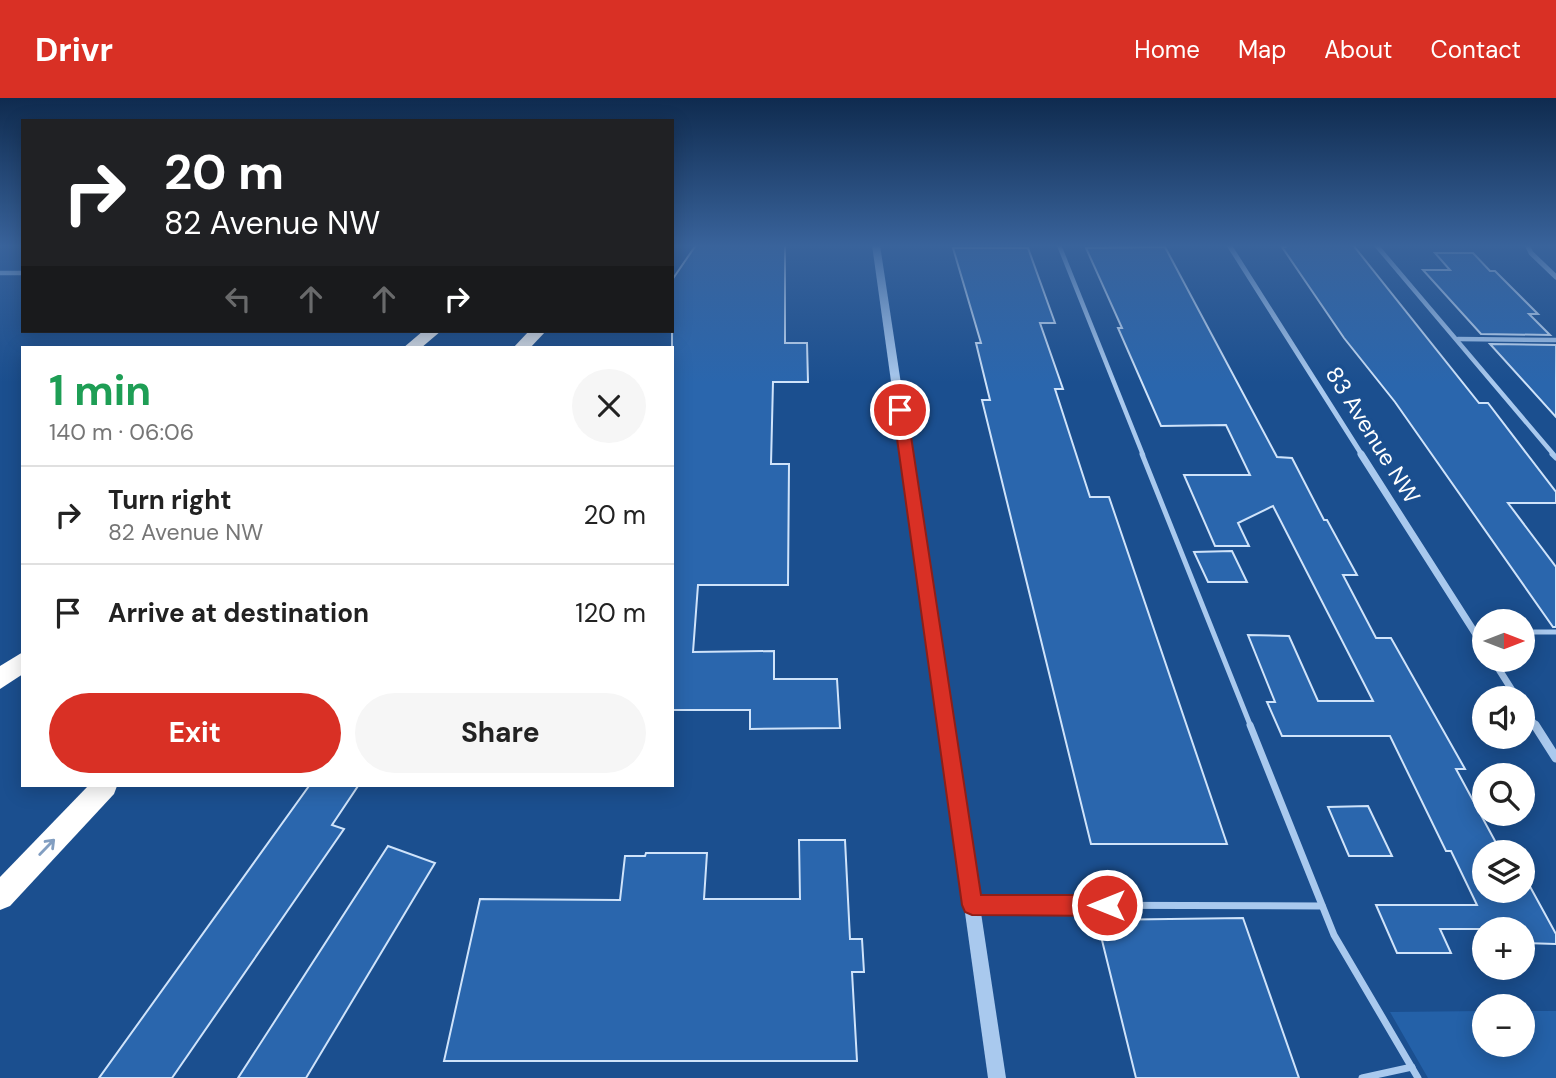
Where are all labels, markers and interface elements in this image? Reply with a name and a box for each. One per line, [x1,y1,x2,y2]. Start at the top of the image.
text: Drivr [35,28,113,71]
text: Home [1134,34,1200,65]
text: Map [1238,34,1286,65]
text: About [1324,34,1393,65]
text: Contact [1431,34,1521,65]
text: 20 m [164,140,284,204]
icon: right [49,147,140,238]
text: 82 Avenue NW [164,202,380,244]
icon: left [219,280,257,318]
icon: ahead [292,280,330,318]
icon: ahead [365,280,403,318]
icon: right [438,280,476,318]
street label: 83 Avenue NW [1319,361,1427,509]
text: 1 min [49,363,151,418]
button: close [572,369,646,443]
pin [870,380,930,440]
icon: arrive [881,391,919,429]
text: 140 m · 06:06 [49,417,194,447]
text: Turn right [108,483,232,517]
icon: right [49,496,87,534]
text: 20 m [583,498,646,532]
text: 82 Avenue NW [108,517,263,547]
icon: arrive [49,594,87,632]
text: Arrive at destination [108,596,369,630]
text: 120 m [575,596,646,630]
north arrow [1472,609,1535,672]
map controls [1472,609,1535,1057]
button: sound [1472,686,1535,749]
button: Exit [49,693,341,773]
button: Share [355,693,646,773]
button: search [1472,763,1535,826]
one-way arrow [39,838,55,856]
button: layers [1472,840,1535,903]
position arrow [1070,868,1144,942]
button: + [1472,917,1535,980]
button: − [1472,994,1535,1057]

